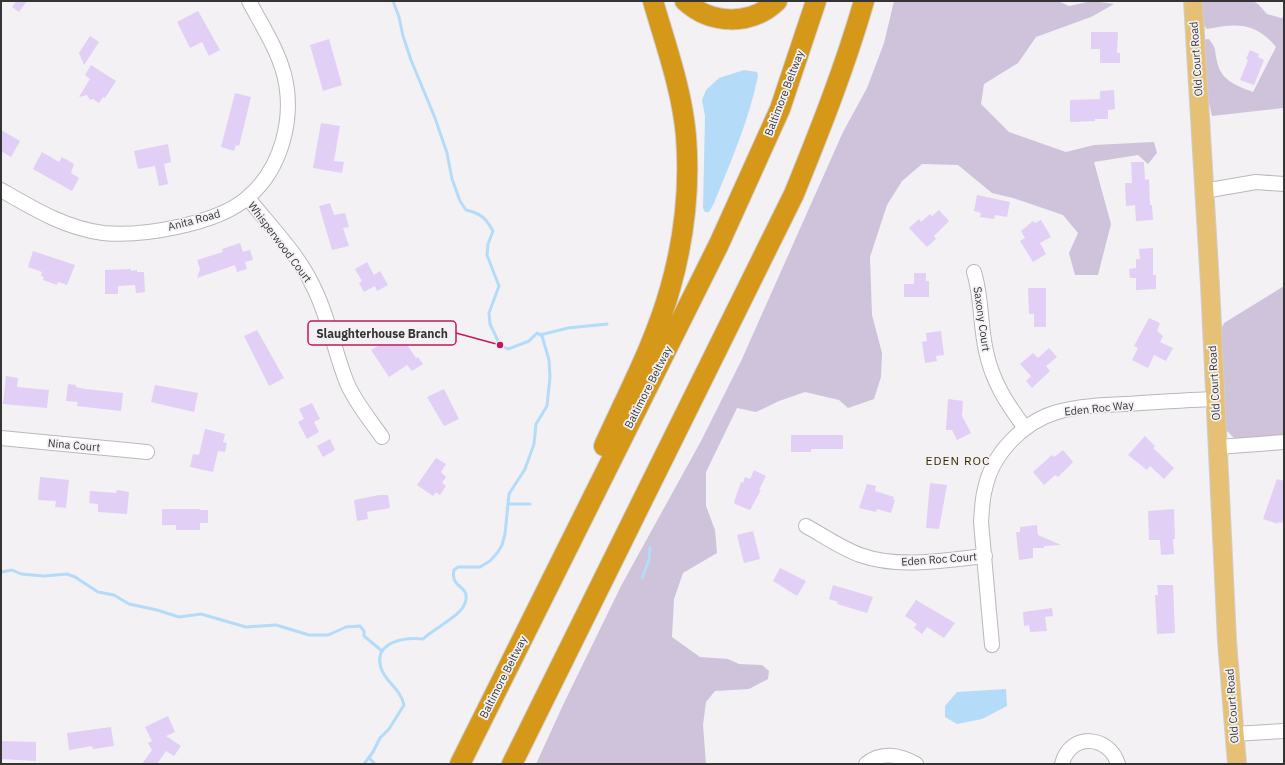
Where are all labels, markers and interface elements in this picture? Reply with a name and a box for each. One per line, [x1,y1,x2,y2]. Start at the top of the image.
street label: Old Court Road [1186,21,1206,97]
street label: Baltimore Beltway [761,48,807,138]
street label: Whisperwood Court [245,199,315,285]
street label: Anita Road [166,206,222,234]
street label: Saxony Court [971,286,993,352]
callout: Slaughterhouse Branch [308,321,456,345]
text: Slaughterhouse Branch [316,326,448,341]
street label: Baltimore Beltway [621,343,675,431]
street label: Old Court Road [1205,345,1223,421]
street label: Eden Roc Way [1064,397,1135,419]
street label: Nina Court [47,436,101,454]
district label: EDEN ROC [926,453,990,468]
street label: Eden Roc Court [901,549,977,569]
street label: Baltimore Beltway [476,633,530,721]
street label: Old Court Road [1222,668,1242,744]

